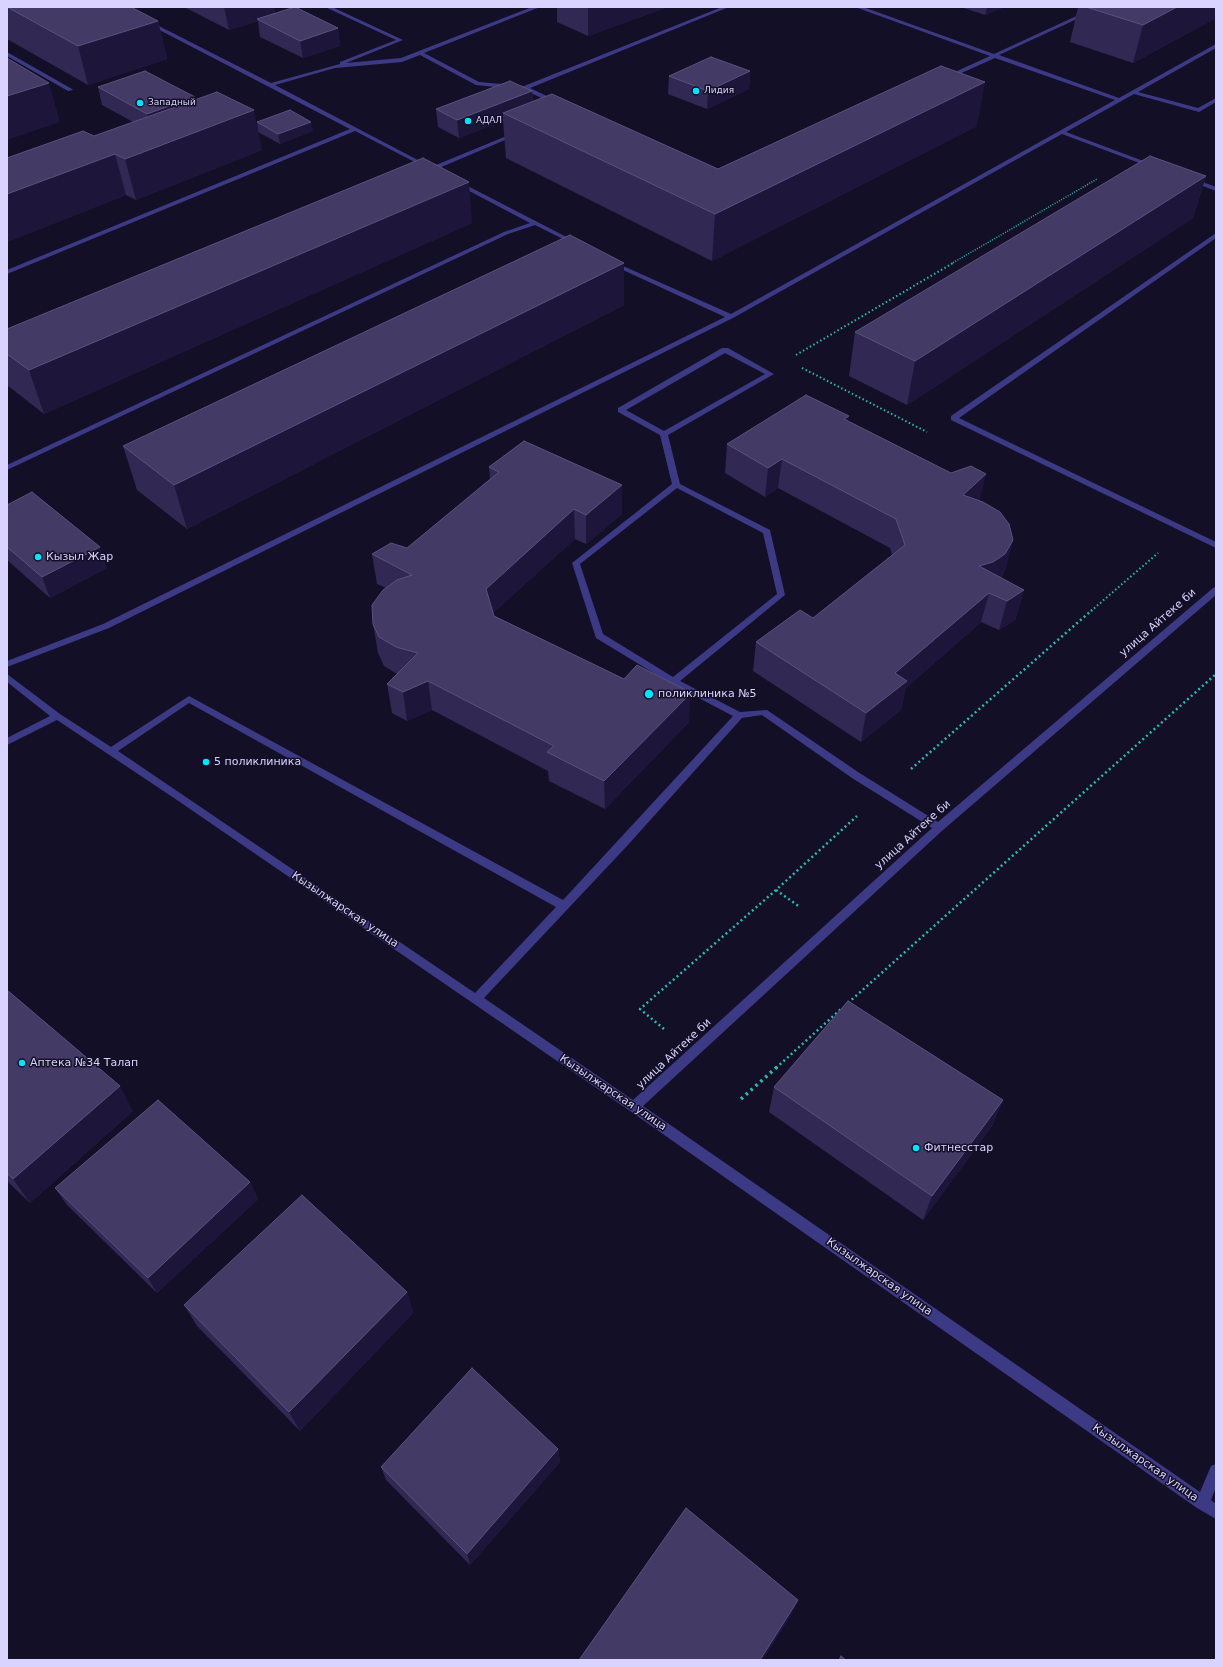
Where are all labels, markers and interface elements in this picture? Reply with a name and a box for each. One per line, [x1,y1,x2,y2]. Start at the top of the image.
marker: Лидия [691,86,701,96]
place label: Лидия [704,86,734,96]
marker: Западный [135,98,145,108]
place label: Западный [148,98,196,108]
marker: АДАЛ [463,116,473,126]
place label: АДАЛ [476,116,502,126]
place label: Кызыл Жар [46,550,113,564]
marker: Кызыл Жар [33,552,43,562]
street label: улица Айтеке би [1117,586,1199,660]
place label: поликлиника №5 [658,687,757,701]
marker: поликлиника №5 [643,688,655,700]
place label: 5 поликлиника [214,755,301,769]
marker: 5 поликлиника [201,757,211,767]
street label: улица Айтеке би [873,798,953,872]
street label: Кызылжарская улица [289,869,401,951]
street label: улица Айтеке би [634,1016,714,1092]
street label: Кызылжарская улица [557,1052,669,1134]
place label: Аптека №34 Талап [30,1056,138,1070]
marker: Аптека №34 Талап [17,1058,27,1068]
place label: Фитнесстар [924,1141,993,1155]
marker: Фитнесстар [911,1143,921,1153]
street label: Кызылжарская улица [824,1235,934,1319]
street label: Кызылжарская улица [1090,1421,1200,1505]

